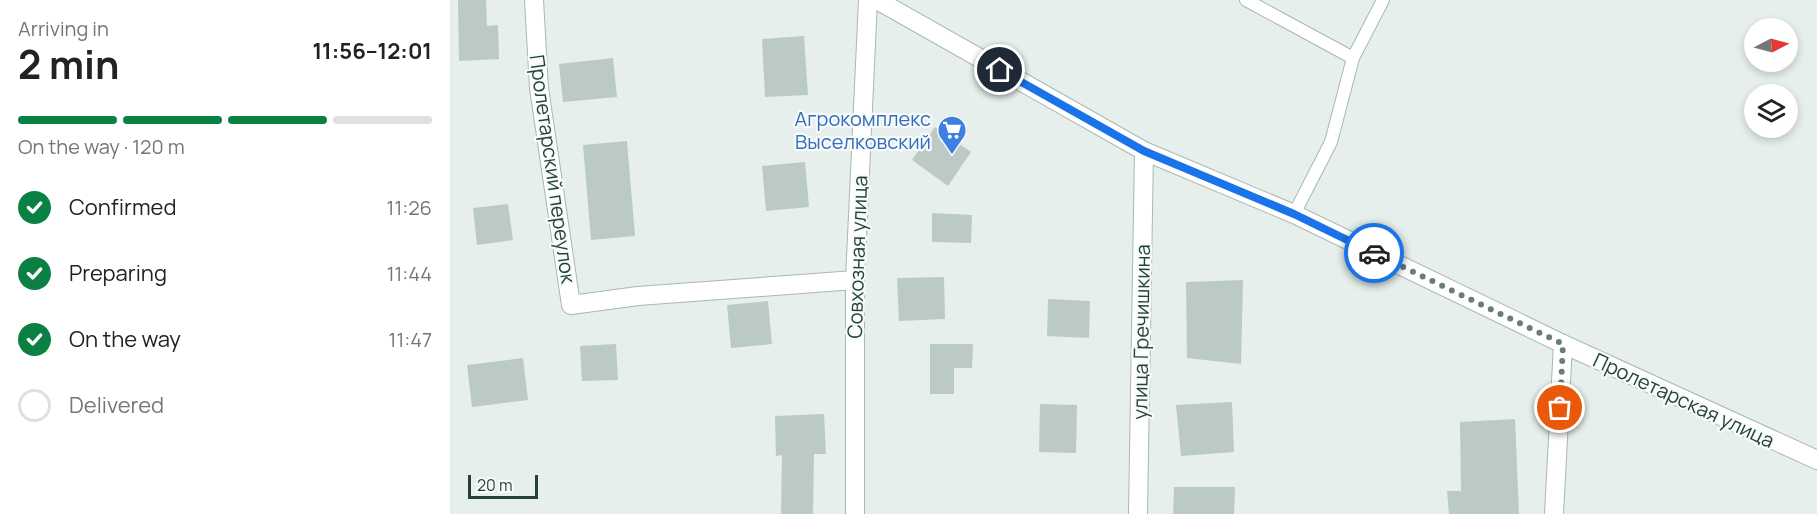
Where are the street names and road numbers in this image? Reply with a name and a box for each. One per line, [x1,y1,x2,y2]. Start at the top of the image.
street label: Пролетарский переулок [524,53,583,286]
street label: Совхозная улица [841,175,873,339]
street label: улица Гречишкина [1126,244,1156,420]
street label: Пролетарская улица [1589,346,1779,454]

